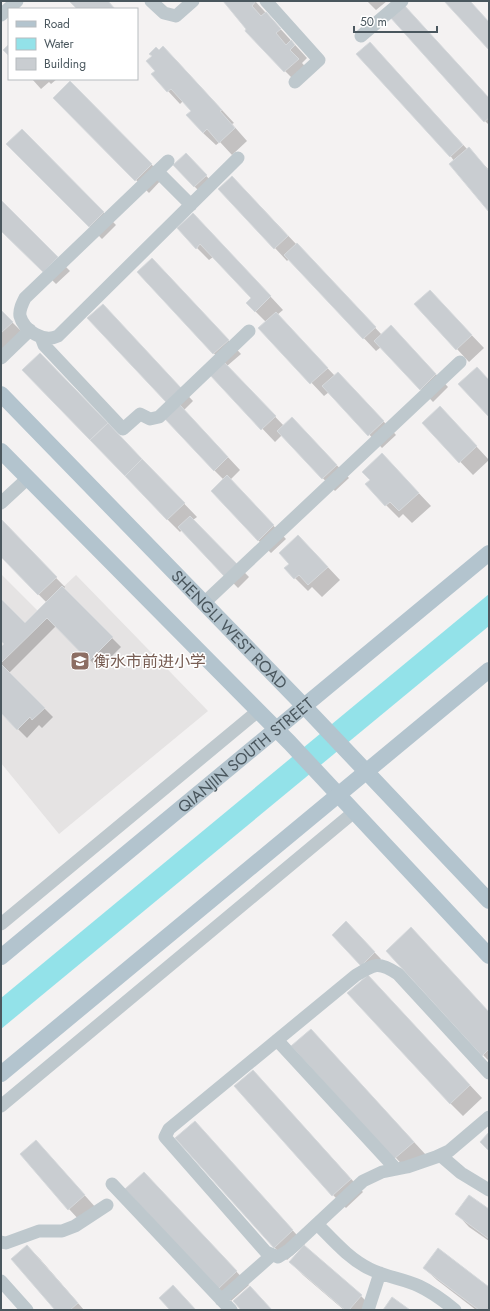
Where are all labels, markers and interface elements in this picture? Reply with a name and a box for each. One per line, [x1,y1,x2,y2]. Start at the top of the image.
legend [8,8,138,80]
scale bar [354,8,437,34]
text: 50 m [360,13,387,31]
text: Road [44,15,70,33]
text: Water [44,35,75,53]
text: Building [44,55,86,73]
street label: SHENGLI WEST ROAD [166,565,293,694]
school or university icon: 衡水市前进小学 [69,650,91,672]
place label: 衡水市前进小学 [94,650,206,673]
street label: QIANJIN SOUTH STREET [172,691,318,818]

